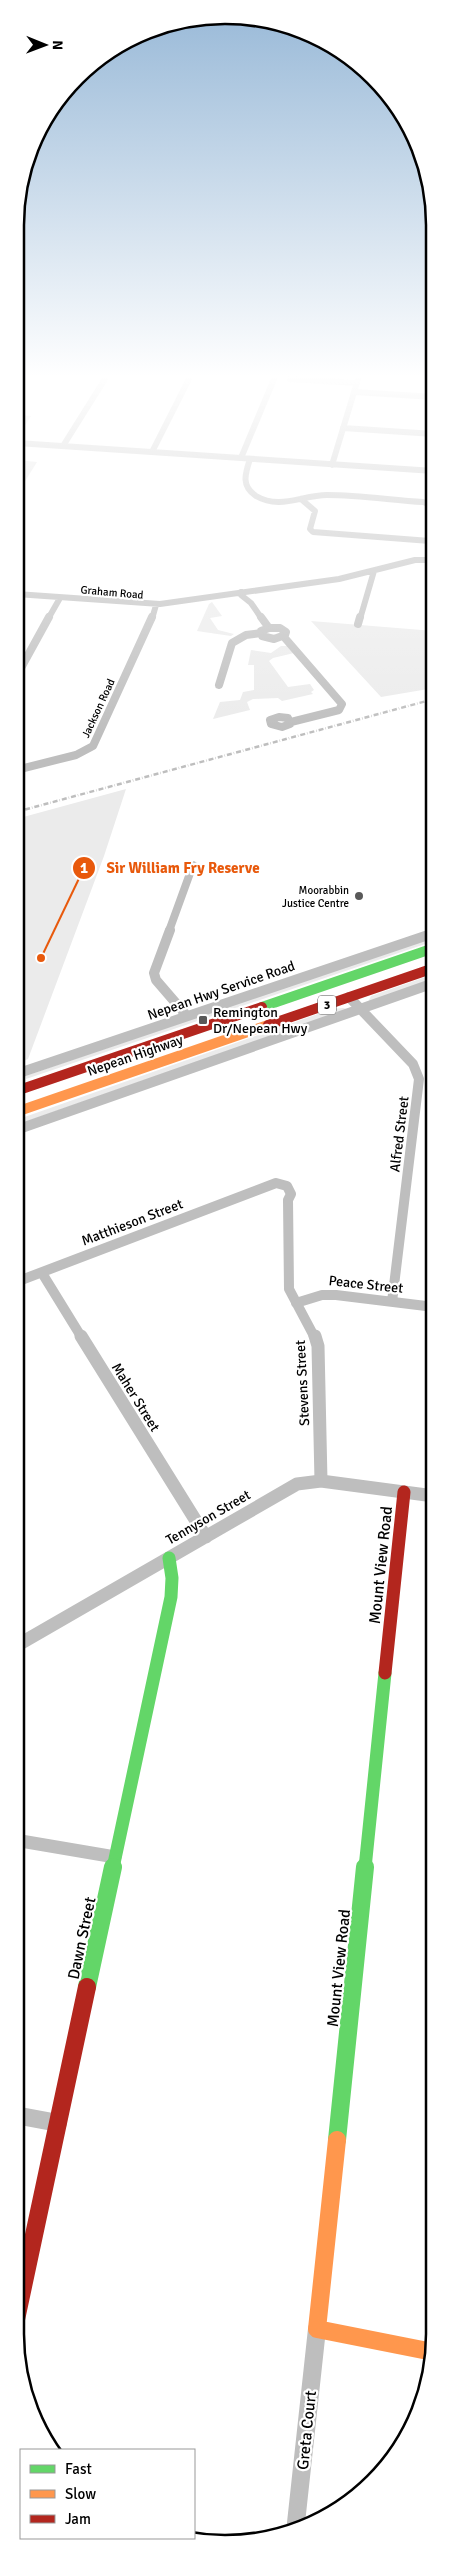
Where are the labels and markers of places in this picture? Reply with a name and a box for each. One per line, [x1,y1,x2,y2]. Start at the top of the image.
callout: Sir William Fry Reserve [71,853,270,883]
place label: Moorabbin Justice Centre [282,884,349,910]
marker: Moorabbin Justice Centre [353,890,365,902]
place label: Remington Dr/Nepean Hwy [213,1004,308,1037]
marker: Remington Dr/Nepean Hwy [197,1014,209,1026]

